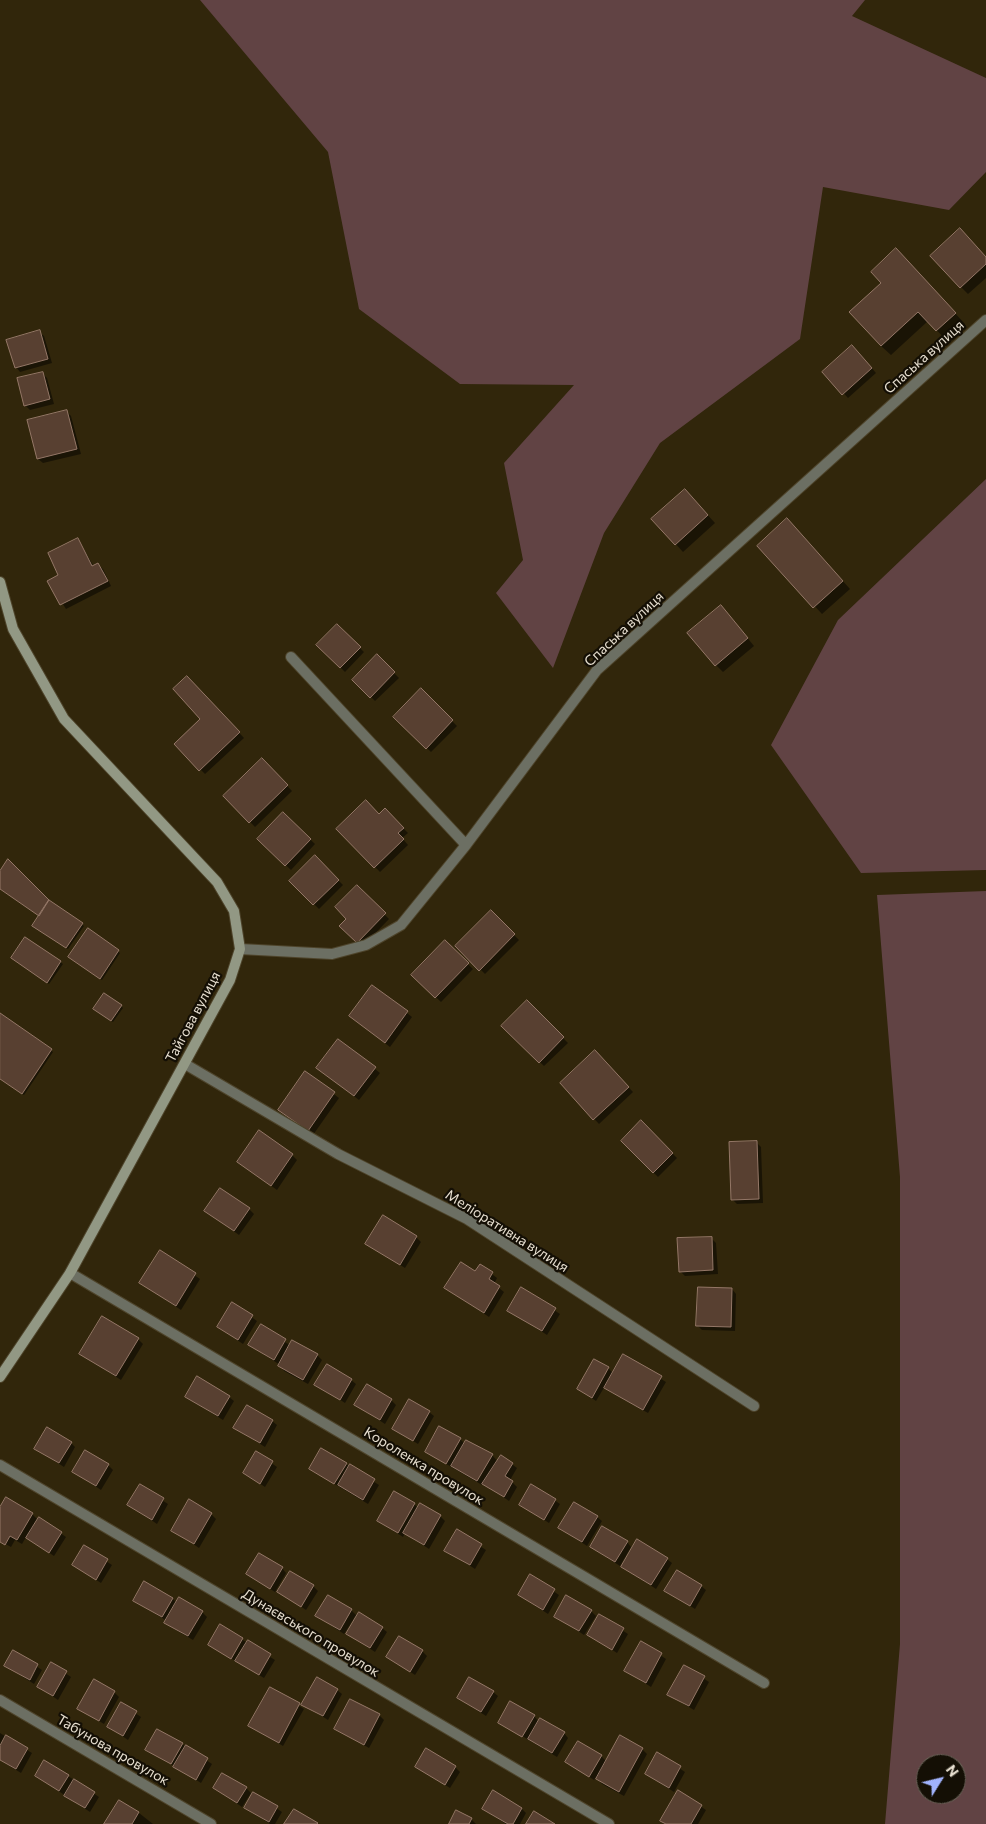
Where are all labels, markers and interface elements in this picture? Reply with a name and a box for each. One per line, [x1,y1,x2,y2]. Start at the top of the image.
street label: Спаська вулиця [880,317,968,397]
street label: Спаська вулиця [581,588,667,670]
street label: Тайгова вулиця [162,969,224,1065]
street label: Меліоративна вулиця [442,1186,572,1276]
street label: Короленка провулок [361,1423,487,1509]
street label: Дунаєвського провулок [239,1585,383,1681]
street label: Табунова провулок [54,1711,172,1789]
north arrow [916,1754,966,1804]
text: N [943,1761,963,1780]

